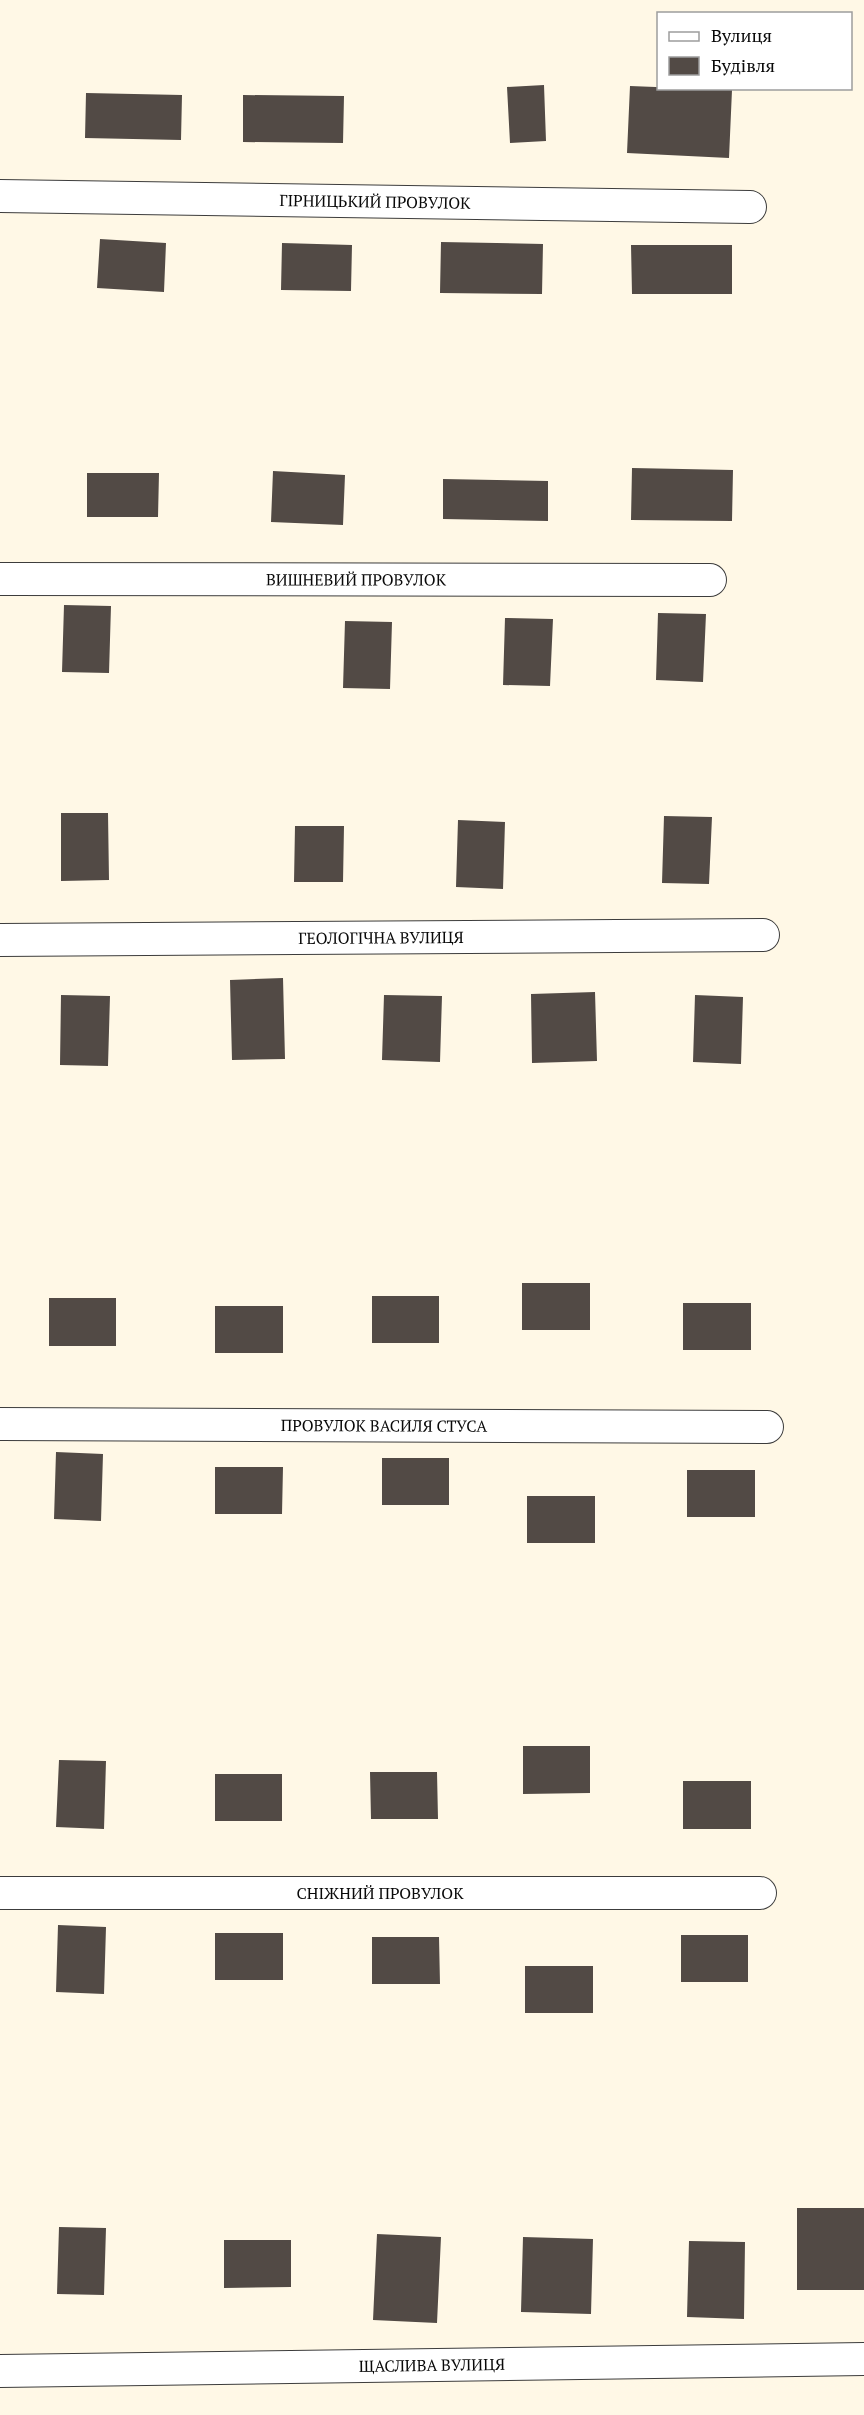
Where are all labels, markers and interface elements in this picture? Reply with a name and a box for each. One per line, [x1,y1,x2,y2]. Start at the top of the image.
legend [657,12,852,90]
text: Вулиця [711,23,772,47]
text: Будівля [711,53,775,77]
street label: ГІРНИЦЬКИЙ ПРОВУЛОК [279,189,471,214]
street label: ВИШНЕВИЙ ПРОВУЛОК [266,568,447,591]
street label: ГЕОЛОГІЧНА ВУЛИЦЯ [298,926,464,949]
street label: ПРОВУЛОК ВАСИЛЯ СТУСА [281,1414,487,1437]
street label: СНІЖНИЙ ПРОВУЛОК [296,1882,464,1904]
street label: ЩАСЛИВА ВУЛИЦЯ [359,2353,505,2377]

